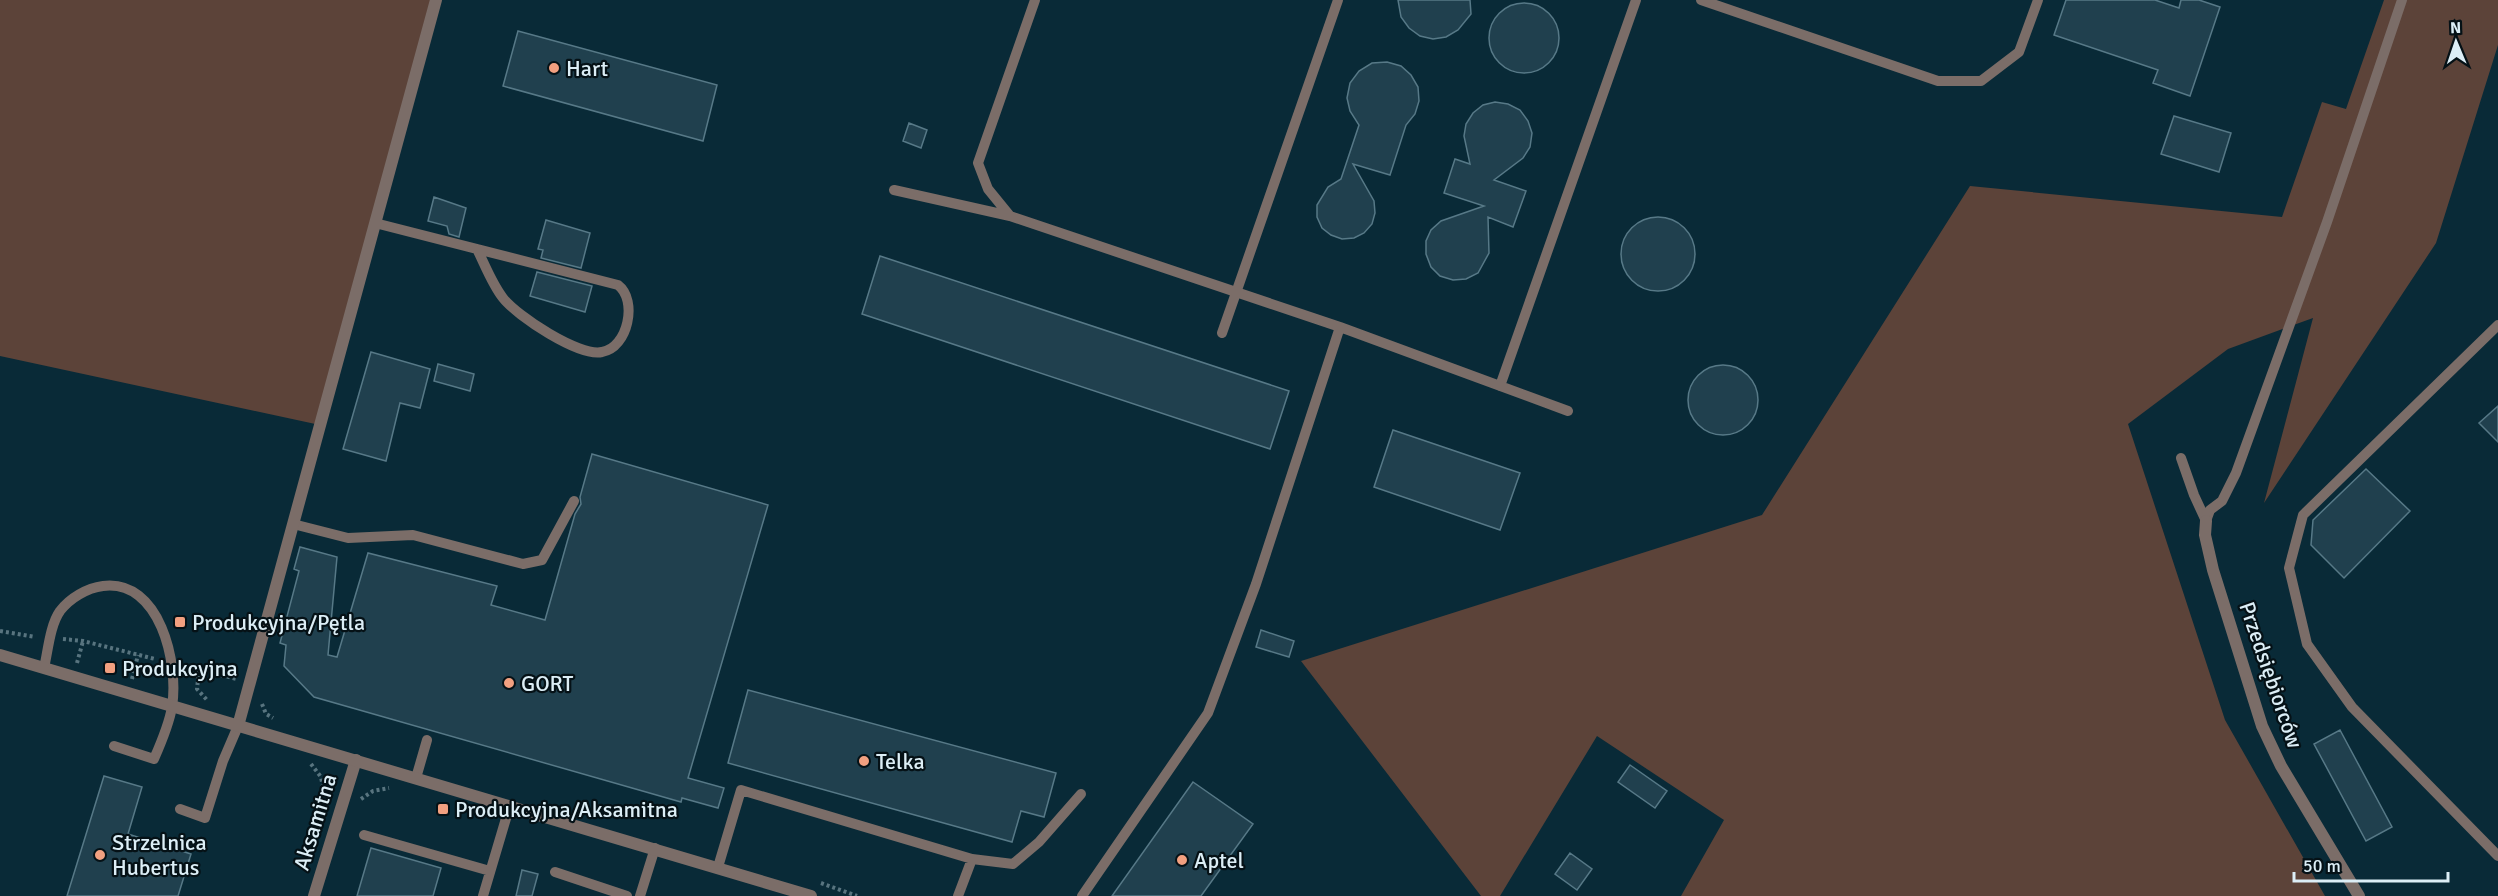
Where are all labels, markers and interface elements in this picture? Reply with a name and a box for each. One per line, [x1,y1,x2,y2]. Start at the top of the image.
north arrow [2426,12,2486,72]
text: N [2450,18,2461,38]
place label: Hart [566,55,609,82]
marker: Hart [547,61,561,75]
street label: Przedsiębiorców [2233,598,2309,752]
place label: Produkcyjna/Pętla [192,609,365,636]
marker: Produkcyjna/Pętla [173,615,187,629]
place label: Produkcyjna [122,655,238,682]
marker: Produkcyjna [103,661,117,675]
place label: GORT [521,670,574,697]
marker: GORT [502,676,516,690]
place label: Telka [876,748,925,775]
marker: Telka [857,754,871,768]
street label: Aksamitna [288,770,342,874]
place label: Produkcyjna/Aksamitna [455,796,678,823]
marker: Produkcyjna/Aksamitna [436,802,450,816]
place label: Strzelnica Hubertus [112,829,207,881]
scale bar [2294,845,2448,883]
place label: Aptel [1194,847,1244,874]
marker: Strzelnica Hubertus [93,848,107,862]
marker: Aptel [1175,853,1189,867]
text: 50 m [2303,855,2341,877]

